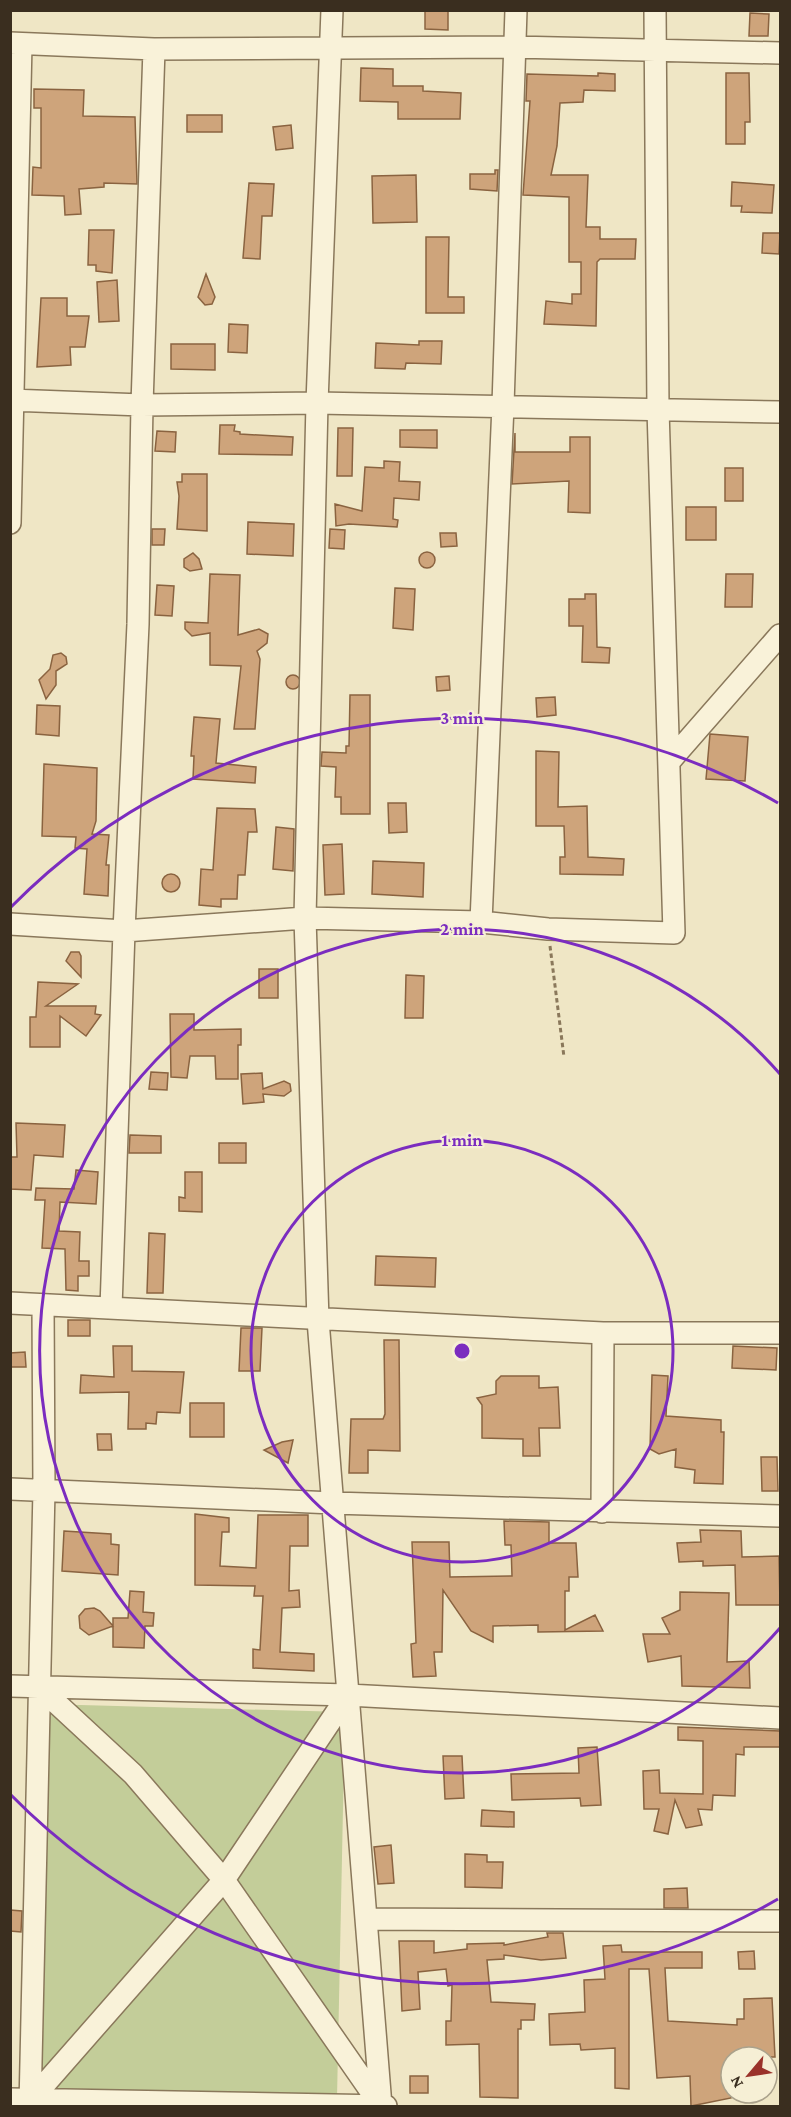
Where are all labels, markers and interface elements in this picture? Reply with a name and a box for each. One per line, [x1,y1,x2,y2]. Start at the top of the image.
text: 3 min [440,708,484,728]
text: 2 min [440,919,484,939]
text: 1 min [442,1130,483,1150]
centre of rings [452,1341,472,1361]
north arrow [719,2045,779,2105]
text: N [726,2073,746,2091]

